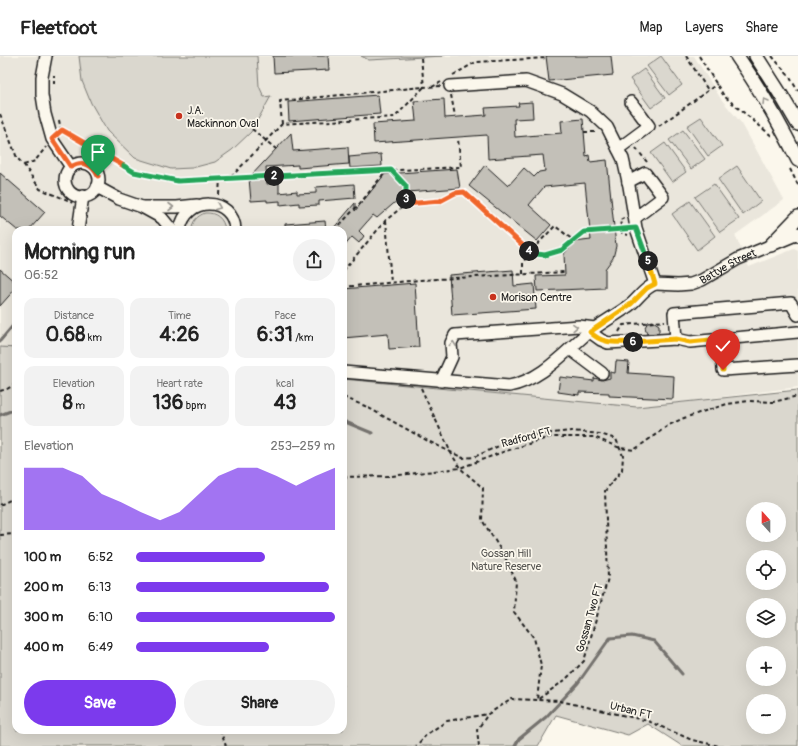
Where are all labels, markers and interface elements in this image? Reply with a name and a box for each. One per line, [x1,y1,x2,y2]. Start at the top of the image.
text: Fleetfoot [20,16,97,40]
text: Map [640,19,663,36]
text: Layers [685,19,723,36]
text: Share [745,19,778,36]
one-way arrow [762,98,769,105]
place label: J.A. Mackinnon Oval [187,104,259,130]
marker: J.A. Mackinnon Oval [174,111,184,121]
pin [81,135,115,176]
icon: arrive [87,141,109,163]
pin: 2 [264,166,284,186]
text: 2 [271,169,277,182]
pin: 3 [396,189,416,209]
text: 3 [403,192,409,205]
one-way arrow [168,203,174,211]
one-way arrow [215,203,222,211]
text: Morning run [24,238,135,266]
button: share [293,239,335,281]
pin: 4 [519,241,539,261]
text: 4 [526,244,532,257]
street label: Battye Street [697,246,758,287]
pin: 5 [638,251,658,271]
text: 5 [645,254,651,267]
text: 06:52 [24,267,58,283]
place label: Morison Centre [501,291,572,304]
marker: Morison Centre [488,292,498,302]
text: Distance [54,309,94,322]
text: Time [168,309,191,322]
text: Pace [274,309,296,322]
text: 0.68 [46,322,85,347]
text: 4:26 [160,322,199,347]
text: 6:31 [257,322,293,347]
one-way arrow [572,323,578,331]
pin [706,329,740,370]
text: km [85,331,102,344]
text: /km [293,331,313,344]
pin: 6 [623,332,643,352]
text: 6 [630,335,636,348]
icon: check [712,335,734,357]
one-way arrow [448,341,457,348]
text: Elevation [53,377,95,390]
text: Heart rate [156,377,203,390]
text: kcal [276,377,294,390]
text: 8 [63,390,73,415]
text: 136 [153,390,183,415]
text: 43 [274,390,297,415]
text: m [73,399,85,412]
text: bpm [183,399,206,412]
street label: Radford FT [500,425,552,450]
text: Elevation [24,438,74,454]
text: 253–259 m [270,438,335,454]
north arrow [746,502,786,542]
map controls [746,502,786,734]
park label: Gossan Hill Nature Reserve [471,547,542,573]
text: 100 m [24,549,61,565]
text: 6:52 [88,549,113,565]
button: locate [746,550,786,590]
text: 200 m [24,579,63,595]
text: 6:13 [88,579,111,595]
street label: Gossan Two FT [573,582,605,654]
button: layers [746,598,786,638]
text: 300 m [24,609,63,625]
text: 6:10 [88,609,113,625]
text: 400 m [24,639,64,655]
text: 6:49 [88,639,113,655]
button: + [746,646,786,686]
button: Save [24,680,176,726]
button: Share [184,680,335,726]
button: − [746,694,786,734]
street label: Urban FT [609,699,653,722]

